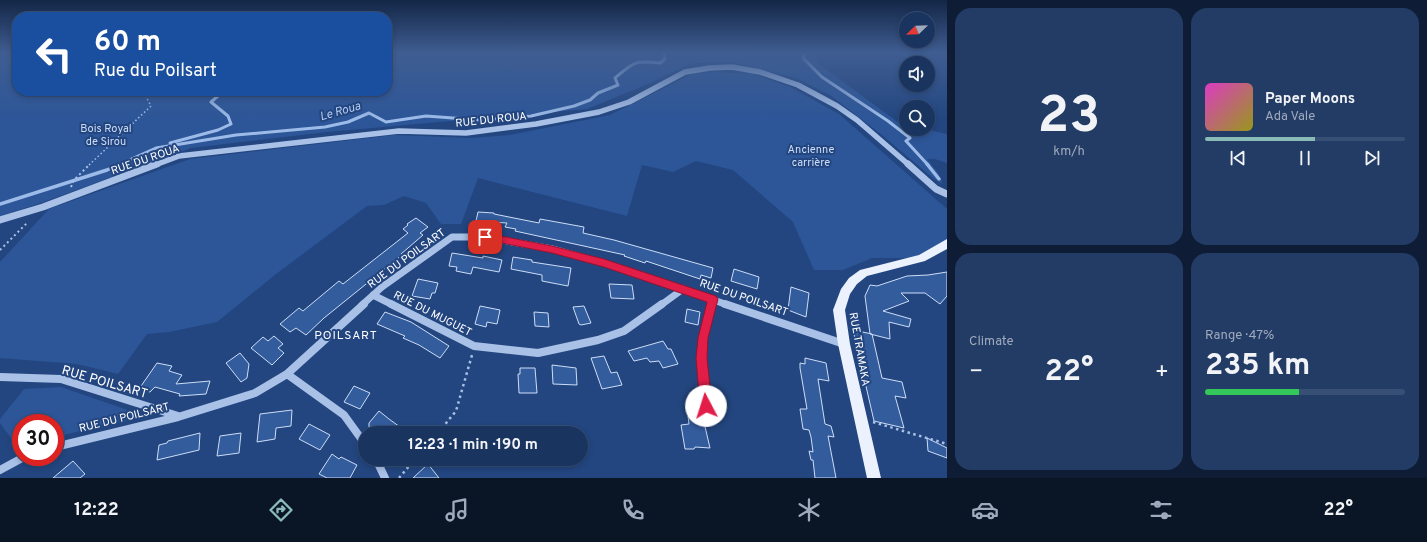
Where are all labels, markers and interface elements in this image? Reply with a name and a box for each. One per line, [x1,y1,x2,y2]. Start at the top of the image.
north arrow [899,12,935,48]
map controls [899,12,935,136]
text: 60 m [94,25,161,61]
icon: left [28,28,80,80]
button: sound [899,56,935,92]
text: Rue du Poilsart [94,60,217,83]
text: 23 [1038,85,1100,151]
text: Paper Moons [1265,90,1355,109]
water label: Le Roua [318,98,363,125]
button: search [899,100,935,136]
street label: RUE DU ROUA [455,109,527,131]
text: Ada Vale [1265,109,1315,125]
park label: Bois Royal de Sirou [80,122,132,149]
street label: RUE DU ROUA [109,142,181,178]
park label: Ancienne carrière [788,143,834,170]
text: km/h [1053,144,1085,160]
icon: previous [1227,147,1249,169]
icon: pause [1294,147,1316,169]
icon: next [1361,147,1383,169]
pin [468,220,502,254]
street label: RUE DU POILSART [365,226,448,292]
icon: arrive [474,226,496,248]
street label: RUE DU POILSART [698,276,790,320]
street label: RUE DU MUGUET [391,288,474,340]
street label: RUE TRAMAKA [846,311,872,387]
district label: POILSART [314,328,378,344]
text: Range · 47% [1205,328,1274,344]
text: Climate [969,334,1014,350]
text: 235 km [1205,348,1310,385]
text: 22° [1044,354,1094,391]
text: − [969,359,983,386]
text: + [1155,359,1169,386]
street label: RUE POILSART [60,363,149,403]
position arrow [685,385,727,427]
street label: RUE DU POILSART [78,400,171,436]
speed limit sign: 30 [12,414,64,466]
text: 12:23 · 1 min · 190 m [408,436,538,455]
icon: directions [267,496,295,524]
icon: music [443,496,471,524]
icon: phone [619,496,647,524]
icon: climate [795,496,823,524]
icon: car [971,496,999,524]
icon: filters [1147,496,1175,524]
text: 12:22 [74,499,119,522]
text: 22° [1323,499,1353,522]

